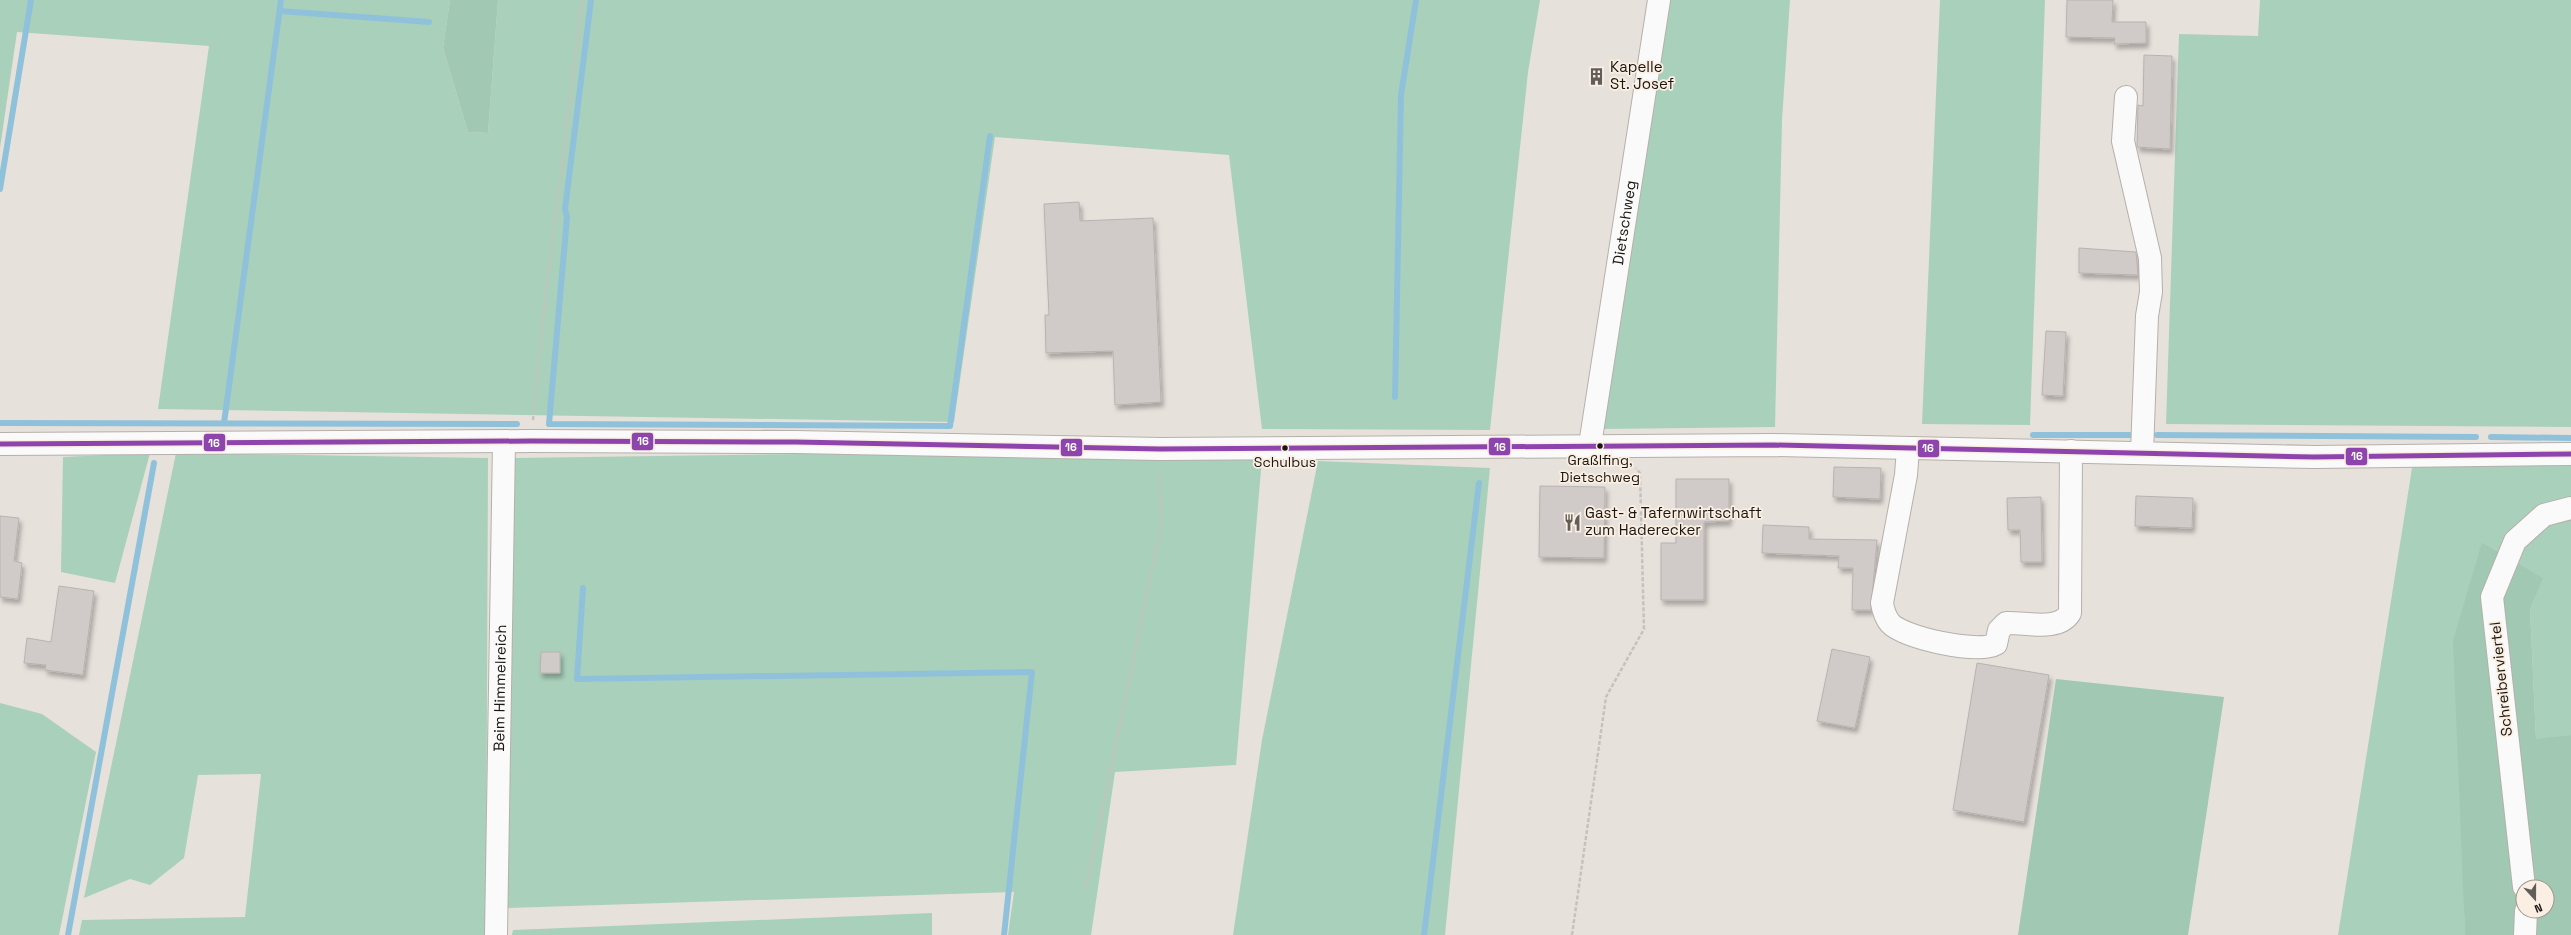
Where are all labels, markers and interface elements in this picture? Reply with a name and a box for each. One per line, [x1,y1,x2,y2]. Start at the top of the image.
place label: Kapelle St. Josef [1610,57,1675,93]
building icon: Kapelle St. Josef [1587,66,1607,86]
street label: Dietschweg [1608,179,1640,266]
line badge: 16 [631,432,654,451]
line badge: 16 [203,433,226,452]
text: 16 [637,434,649,448]
text: 16 [208,436,220,450]
line badge: 16 [1488,437,1511,456]
line badge: 16 [1060,438,1083,457]
line badge: 16 [1917,439,1940,458]
text: 16 [1065,440,1077,454]
text: 16 [1494,440,1506,454]
marker: Graßlfing, Dietschweg [1595,441,1605,451]
text: 16 [1922,441,1934,455]
marker: Schulbus [1280,443,1290,453]
line badge: 16 [2345,447,2368,466]
text: 16 [2351,449,2363,463]
place label: Graßlfing, Dietschweg [1560,451,1640,486]
place label: Schulbus [1254,453,1316,471]
place label: Gast- & Tafernwirtschaft zum Haderecker [1585,503,1762,539]
restaurant icon: Gast- & Tafernwirtschaft zum Haderecker [1562,512,1582,532]
street label: Schreiberviertel [2485,621,2516,737]
street label: Beim Himmelreich [489,624,510,752]
north arrow [2515,879,2555,919]
text: N [2533,900,2545,916]

